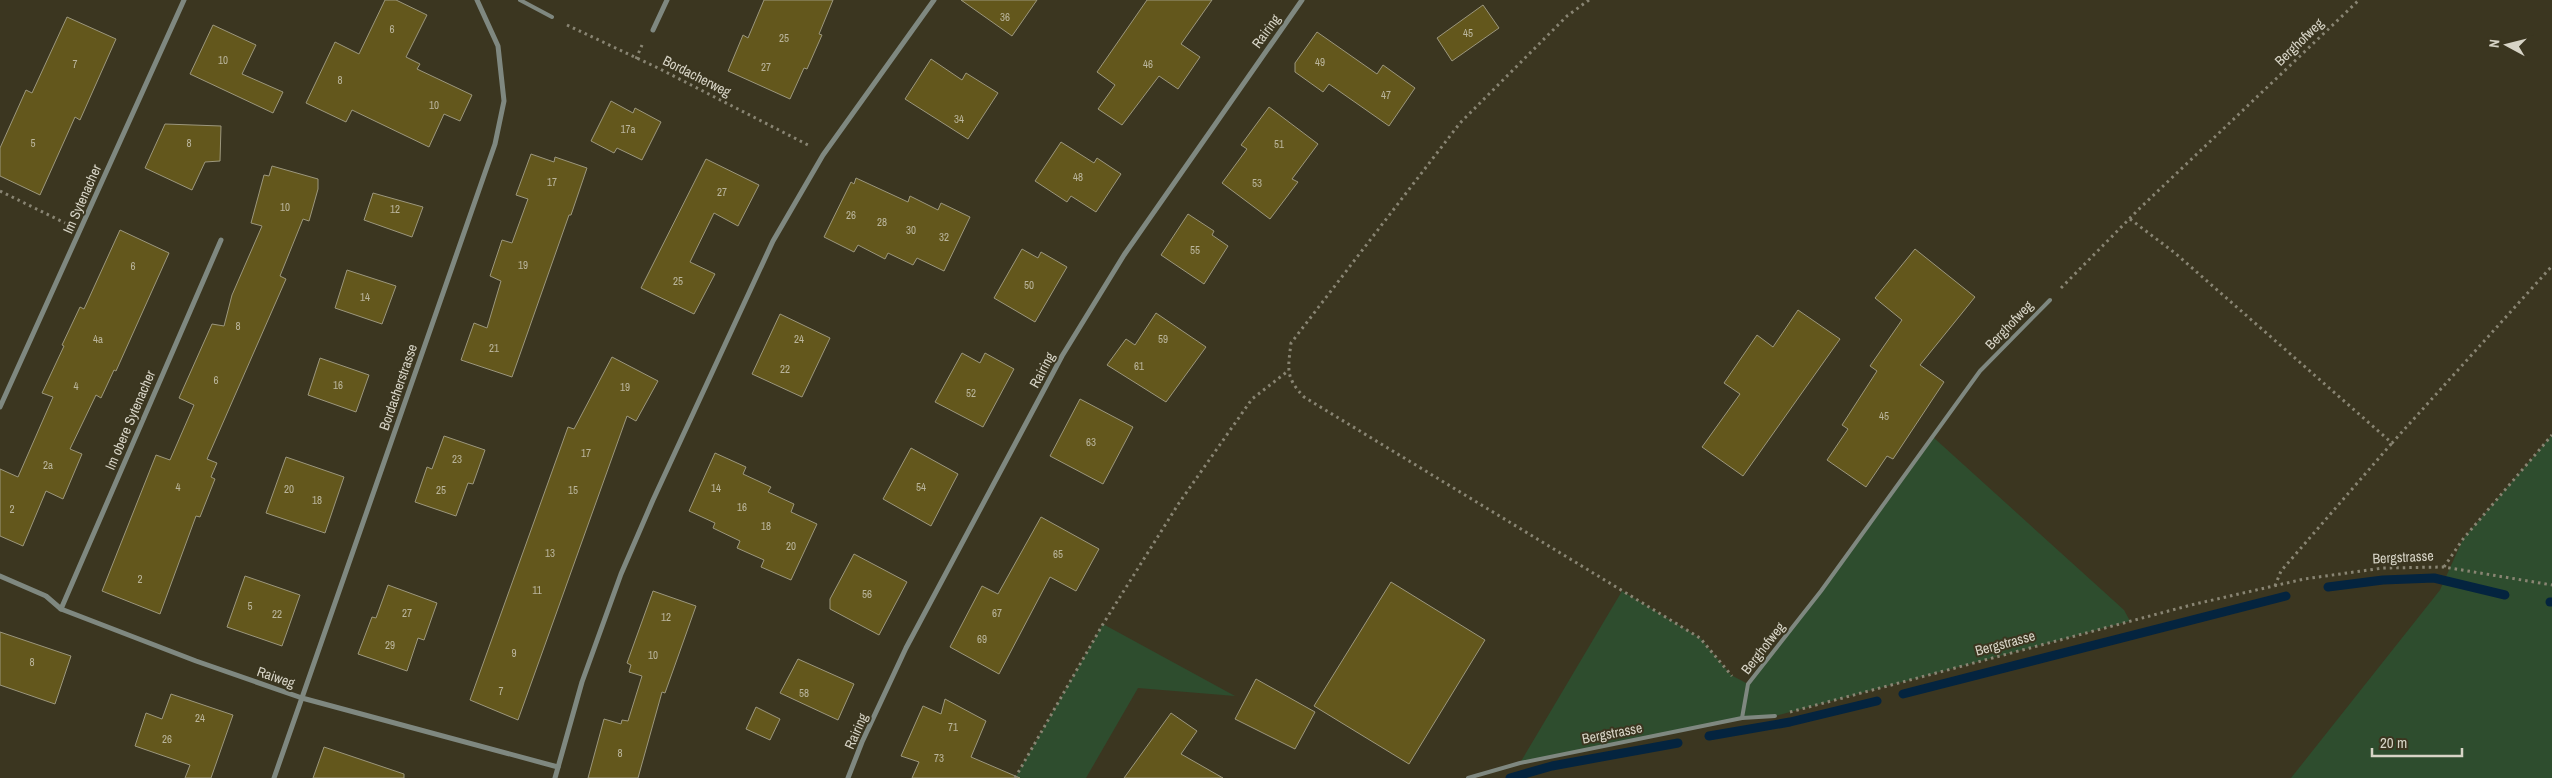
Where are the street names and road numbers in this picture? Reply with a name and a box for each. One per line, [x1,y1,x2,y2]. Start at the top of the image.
street label: Rairing [1248,10,1285,52]
street label: Berghofweg [2271,14,2328,70]
street label: Bordacherweg [660,51,735,101]
street label: Im Sytenacher [59,161,105,236]
street label: Berghofweg [1981,296,2037,353]
street label: Bordacherstrasse [375,342,421,432]
street label: Rairing [1025,349,1059,391]
street label: Im obere Sytenacher [101,367,159,473]
street label: Bergstrasse [2372,546,2434,568]
street label: Berghofweg [1737,618,1789,678]
street label: Bergstrasse [1973,626,2037,660]
street label: Raiweg [255,662,298,692]
street label: Rairing [840,710,872,752]
street label: Bergstrasse [1580,718,1644,748]

